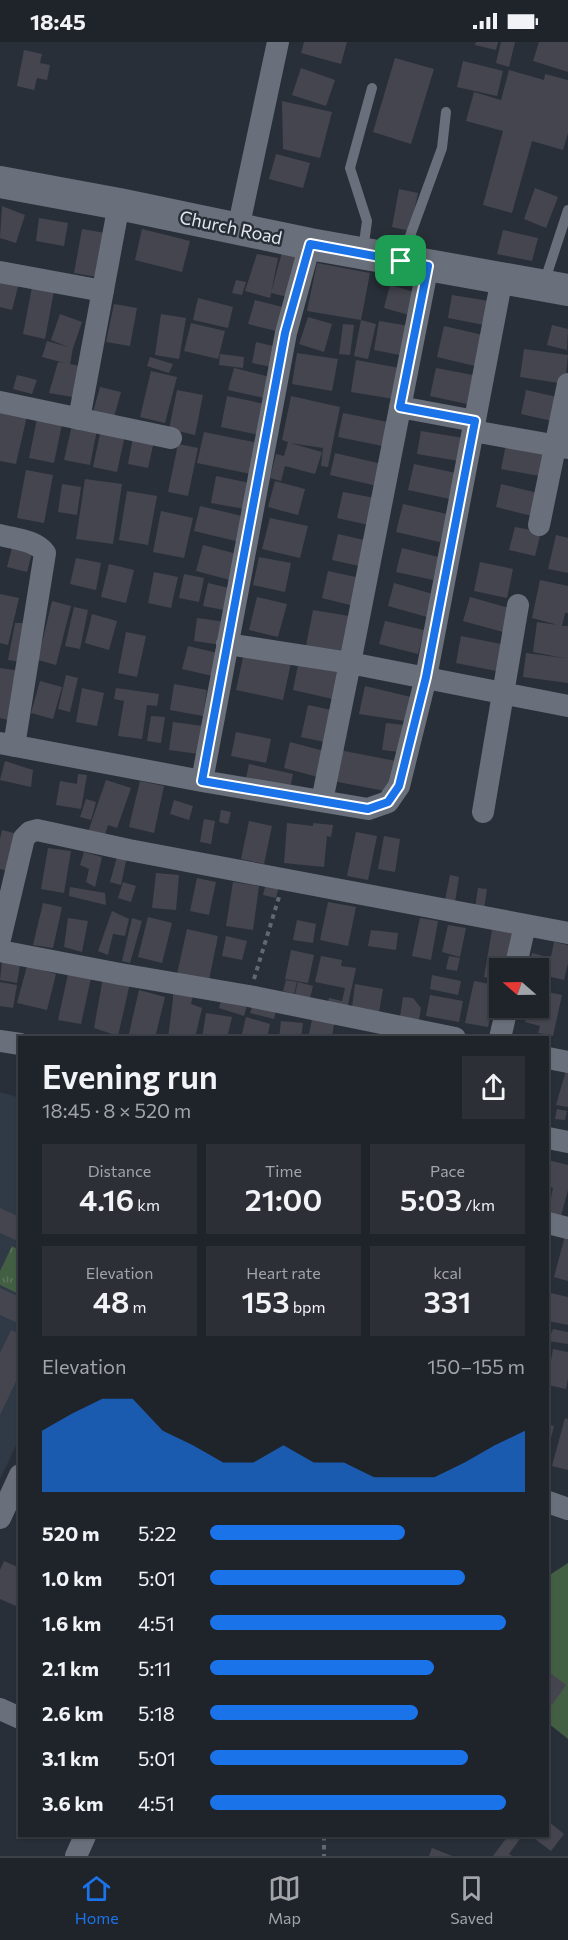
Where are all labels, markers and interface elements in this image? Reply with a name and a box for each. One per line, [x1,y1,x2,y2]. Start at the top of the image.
text: 18:45 [30,8,86,35]
street label: Church Road [178,205,284,249]
pin [375,235,426,286]
icon: arrive [384,244,417,277]
north arrow [489,958,549,1018]
map controls [489,958,549,1018]
text: Evening run [42,1055,218,1096]
button: share [462,1056,525,1119]
text: 18:45 · 8 × 520 m [42,1098,191,1122]
text: Distance [88,1161,151,1180]
text: Time [265,1161,302,1180]
text: Pace [430,1161,465,1180]
text: 4.16 [79,1180,134,1217]
text: 21:00 [245,1180,322,1217]
text: 5:03 [400,1180,462,1217]
text: km [134,1195,160,1214]
text: /km [462,1195,495,1214]
text: Elevation [86,1263,153,1282]
text: Heart rate [246,1263,321,1282]
text: kcal [433,1263,462,1282]
text: 48 [93,1282,129,1319]
text: 153 [241,1282,290,1319]
text: 331 [424,1282,471,1319]
text: m [129,1297,146,1316]
text: bpm [290,1297,326,1316]
text: Elevation [42,1354,127,1378]
text: 150–155 m [427,1354,525,1378]
text: 520 m [42,1521,99,1545]
text: 5:22 [138,1521,176,1545]
text: 1.0 km [42,1566,102,1590]
text: 5:01 [138,1566,176,1590]
text: 1.6 km [42,1611,101,1635]
text: 4:51 [138,1611,175,1635]
text: 2.1 km [42,1656,99,1680]
text: 5:11 [138,1656,171,1680]
text: 2.6 km [42,1701,103,1725]
text: 5:18 [138,1701,175,1725]
text: 3.1 km [42,1746,99,1770]
text: 5:01 [138,1746,176,1770]
text: 3.6 km [42,1791,103,1815]
text: 4:51 [138,1791,175,1815]
tab: Home [75,1872,119,1927]
tab: Map [268,1872,301,1927]
tab: Saved [450,1872,493,1927]

